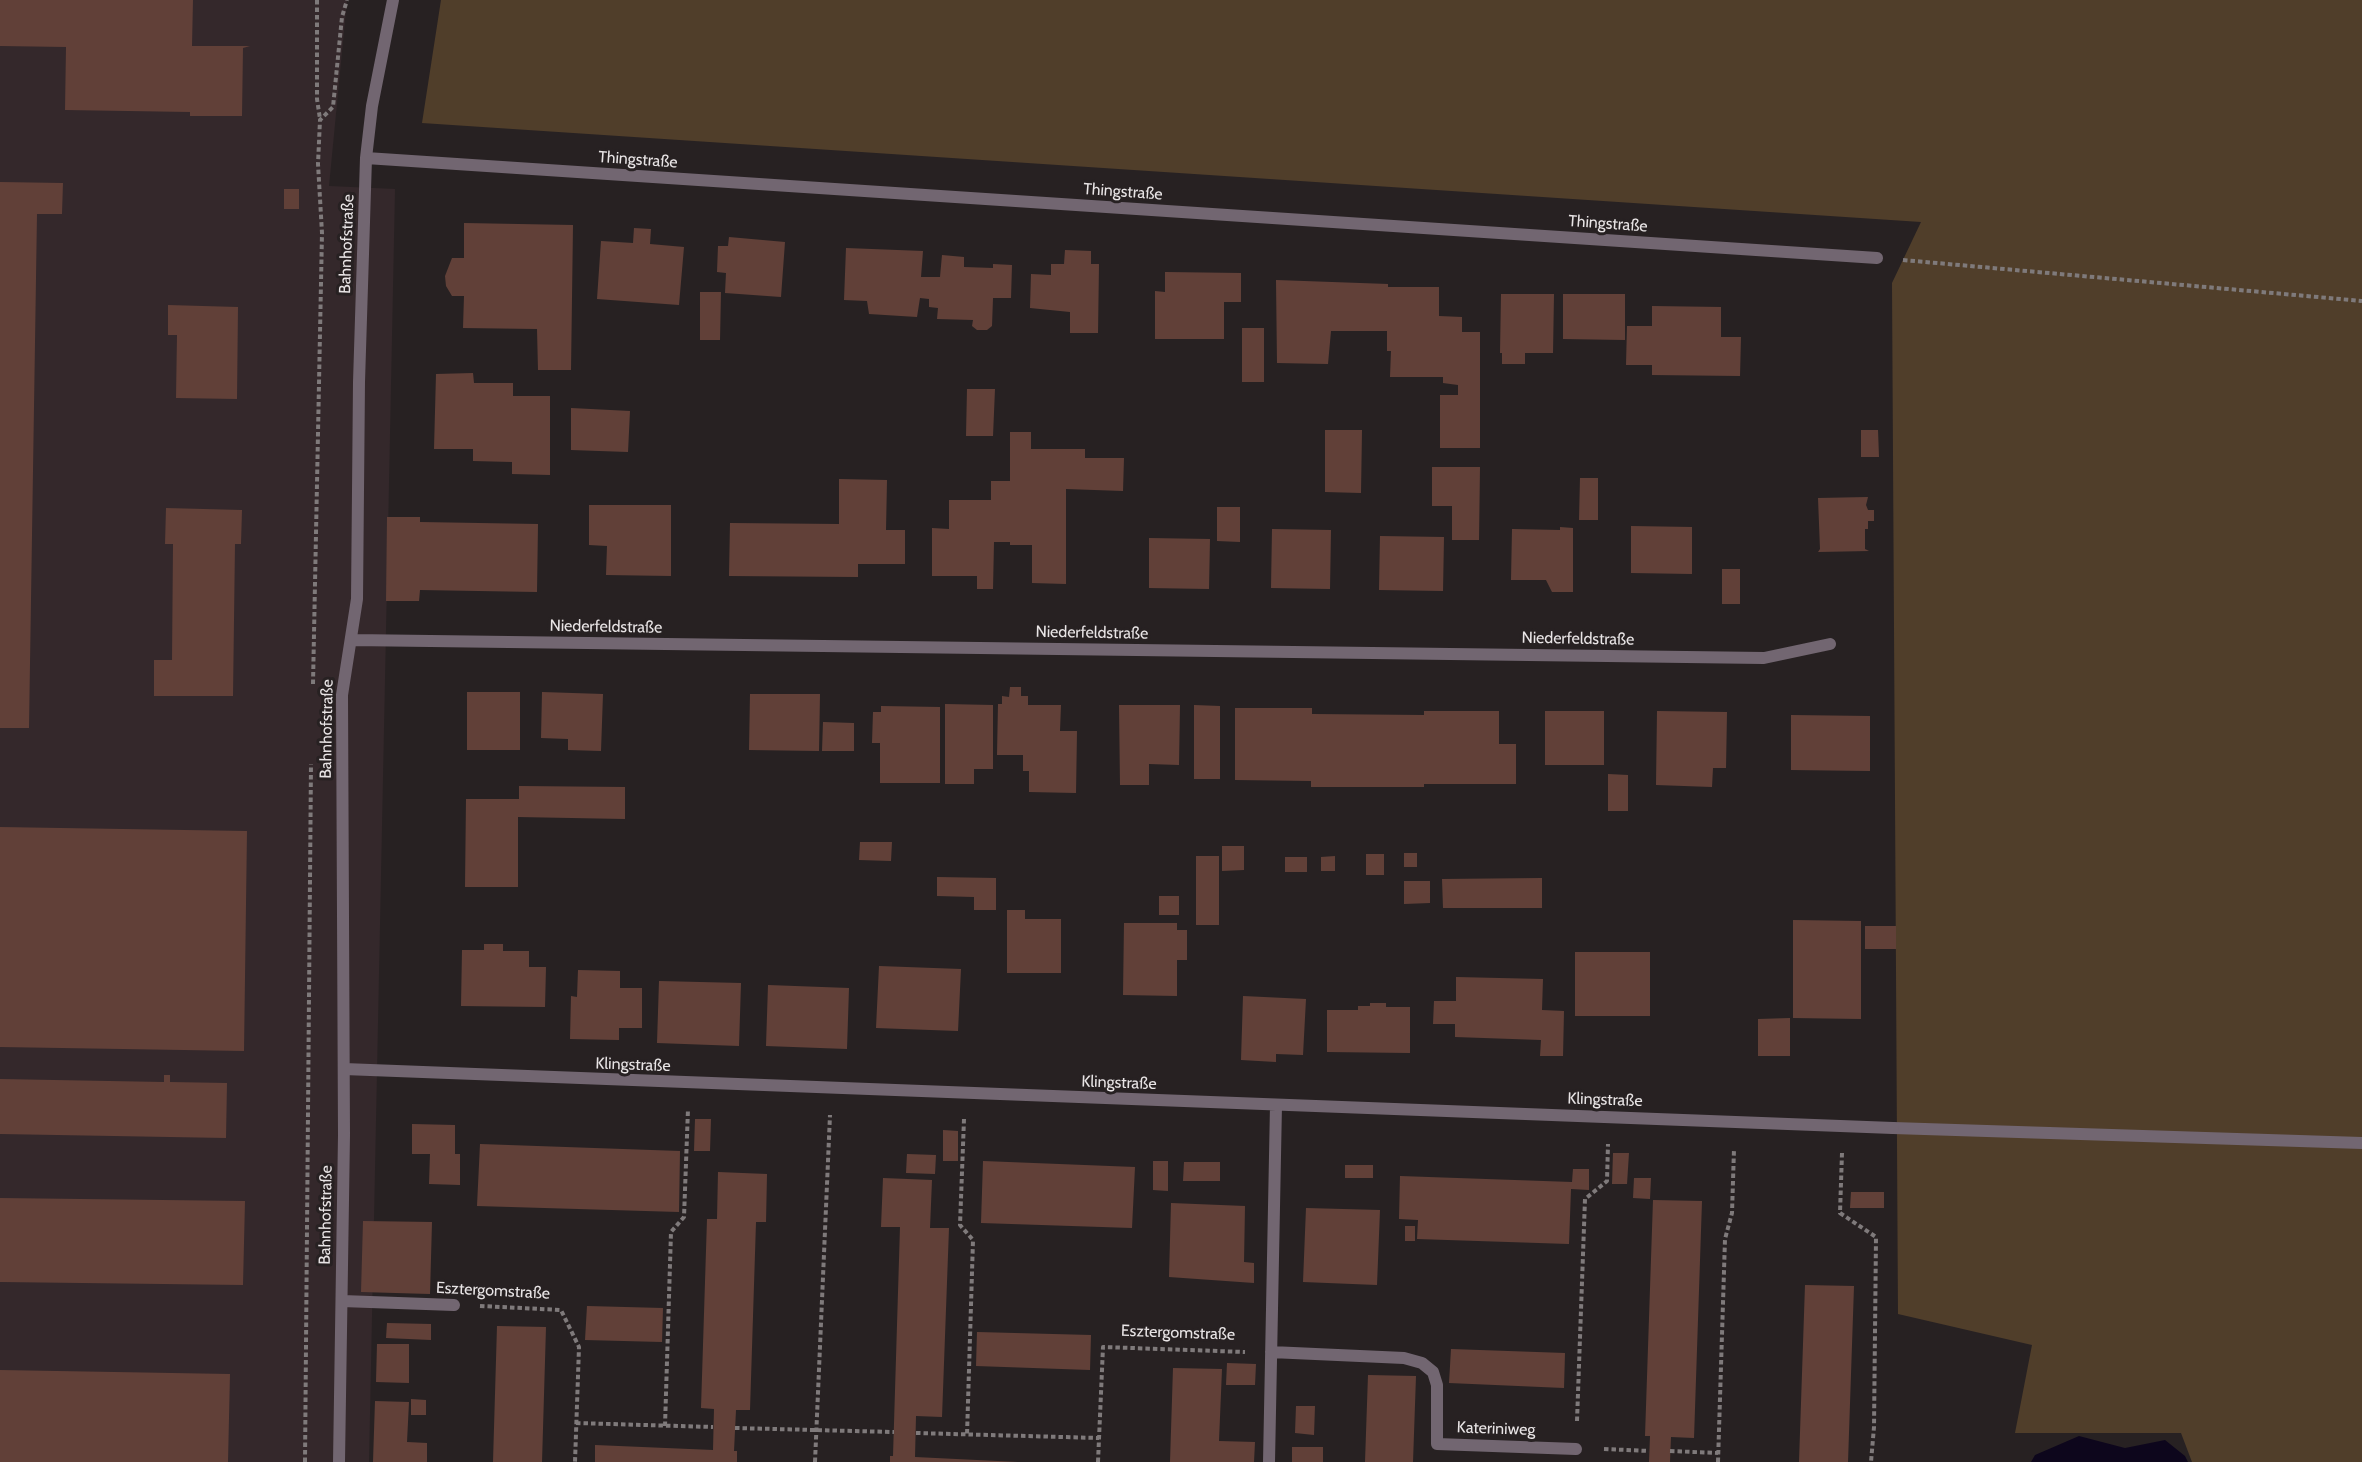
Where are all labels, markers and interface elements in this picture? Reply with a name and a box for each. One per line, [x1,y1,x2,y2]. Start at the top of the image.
street label: Thingstraße [598,148,678,172]
street label: Thingstraße [1083,180,1163,204]
street label: Bahnhofstraße [336,194,358,294]
street label: Thingstraße [1568,212,1648,236]
street label: Niederfeldstraße [549,616,663,638]
street label: Niederfeldstraße [1035,622,1149,644]
street label: Niederfeldstraße [1521,628,1635,650]
street label: Bahnhofstraße [317,679,337,779]
street label: Klingstraße [595,1054,671,1076]
street label: Klingstraße [1081,1072,1157,1094]
street label: Klingstraße [1567,1089,1643,1111]
street label: Bahnhofstraße [316,1165,336,1265]
street label: Esztergomstraße [435,1278,551,1304]
street label: Esztergomstraße [1121,1321,1235,1345]
street label: Kateriniweg [1456,1418,1536,1440]

